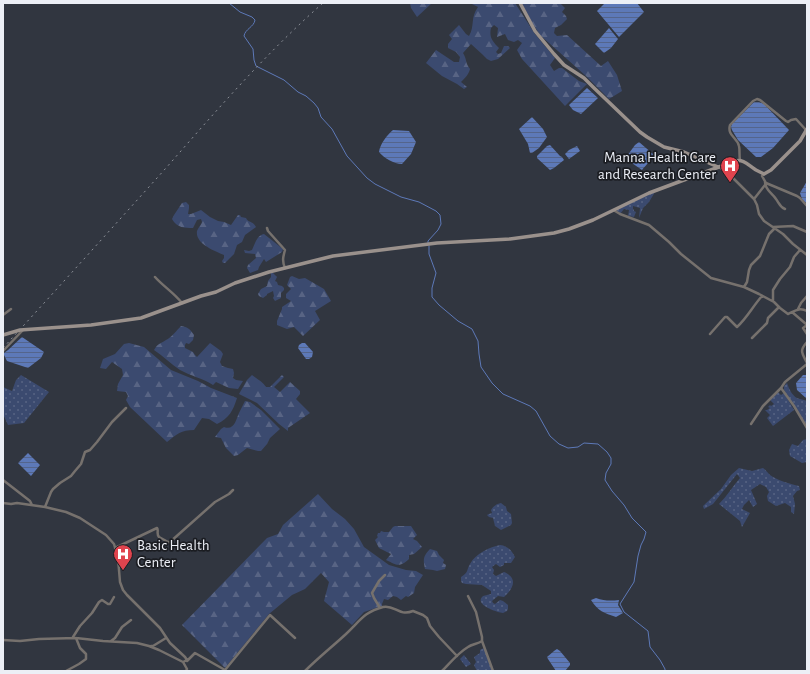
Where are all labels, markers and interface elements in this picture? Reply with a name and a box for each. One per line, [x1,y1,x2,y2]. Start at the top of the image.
place label: Manna Health Care and Research Center [598,150,716,182]
hospital icon: Manna Health Care and Research Center [719,155,741,183]
place label: Basic Health Center [137,538,210,570]
hospital icon: Basic Health Center [112,543,134,571]

